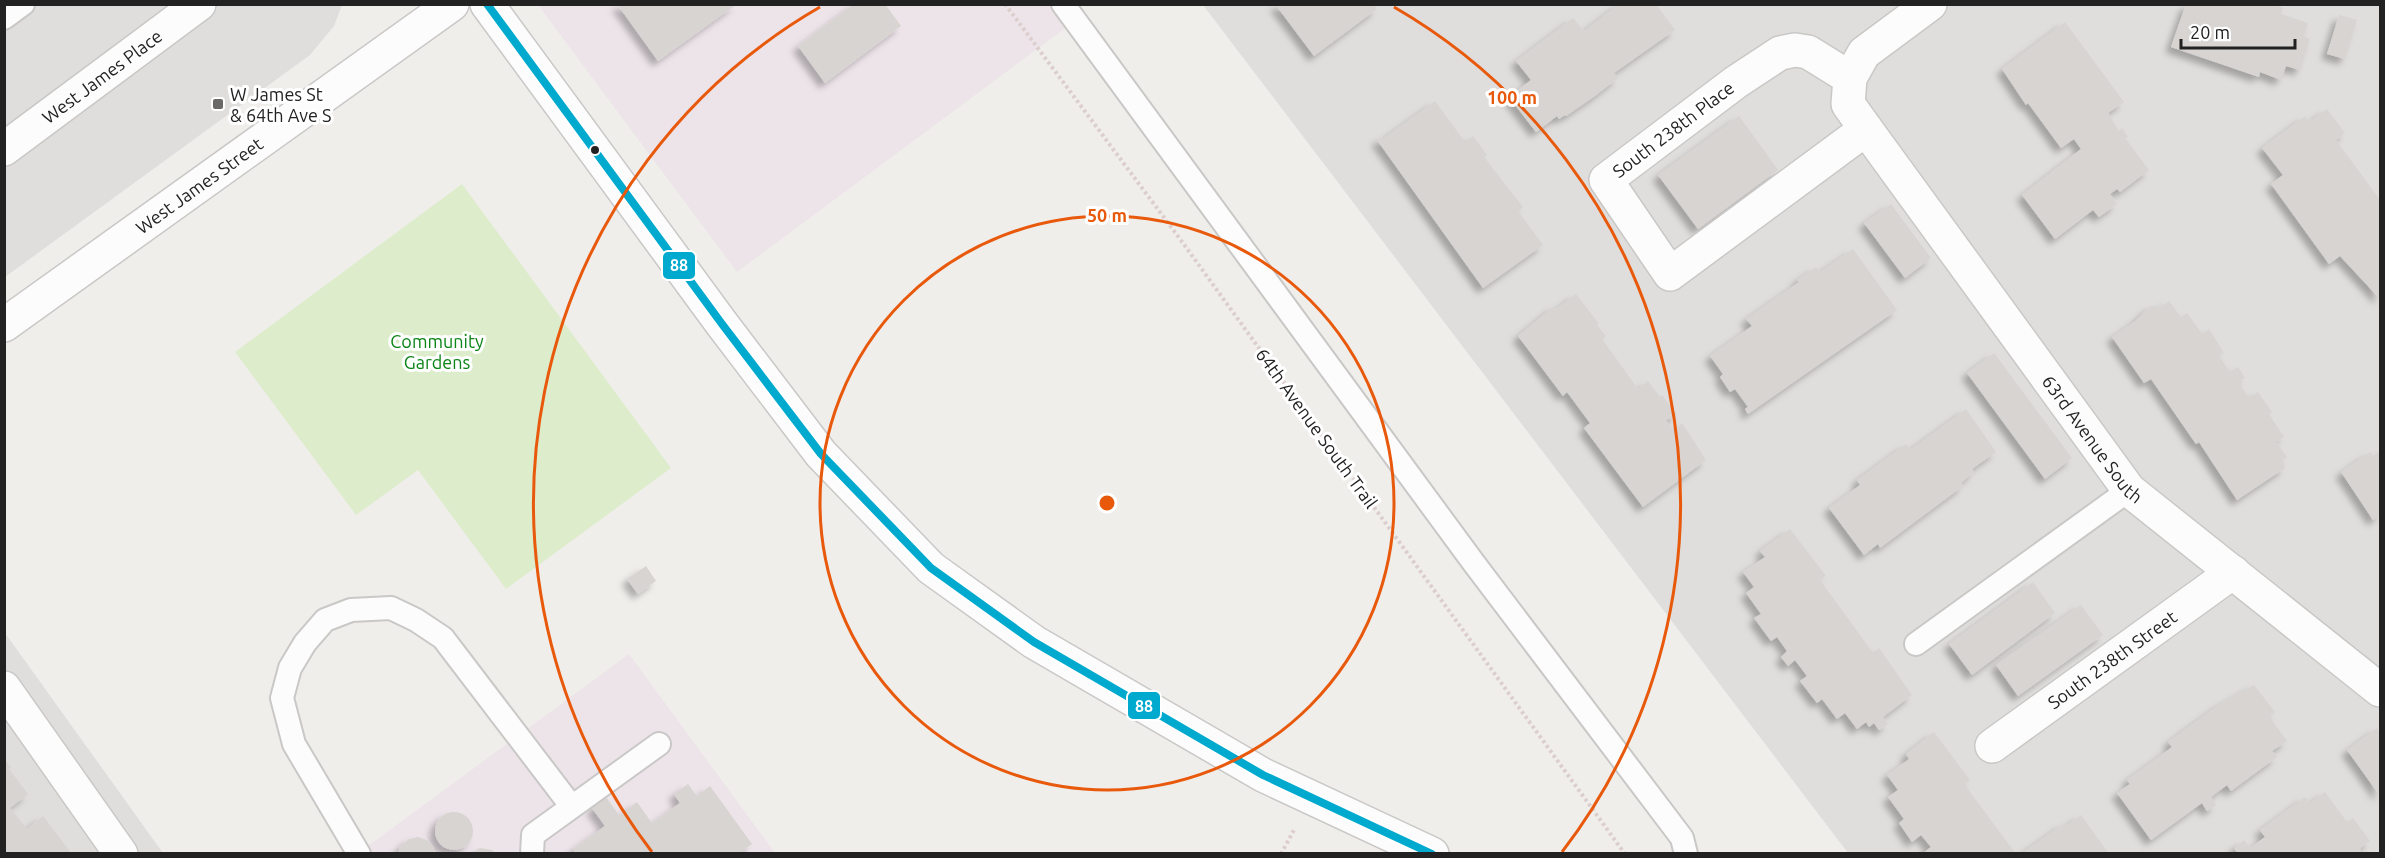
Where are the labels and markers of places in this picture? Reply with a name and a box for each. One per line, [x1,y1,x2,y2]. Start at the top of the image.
place label: W James St & 64th Ave S [230,84,331,125]
marker: W James St & 64th Ave S [211,97,225,111]
unlabelled marker [589,144,601,156]
centre of rings [1097,493,1117,513]

